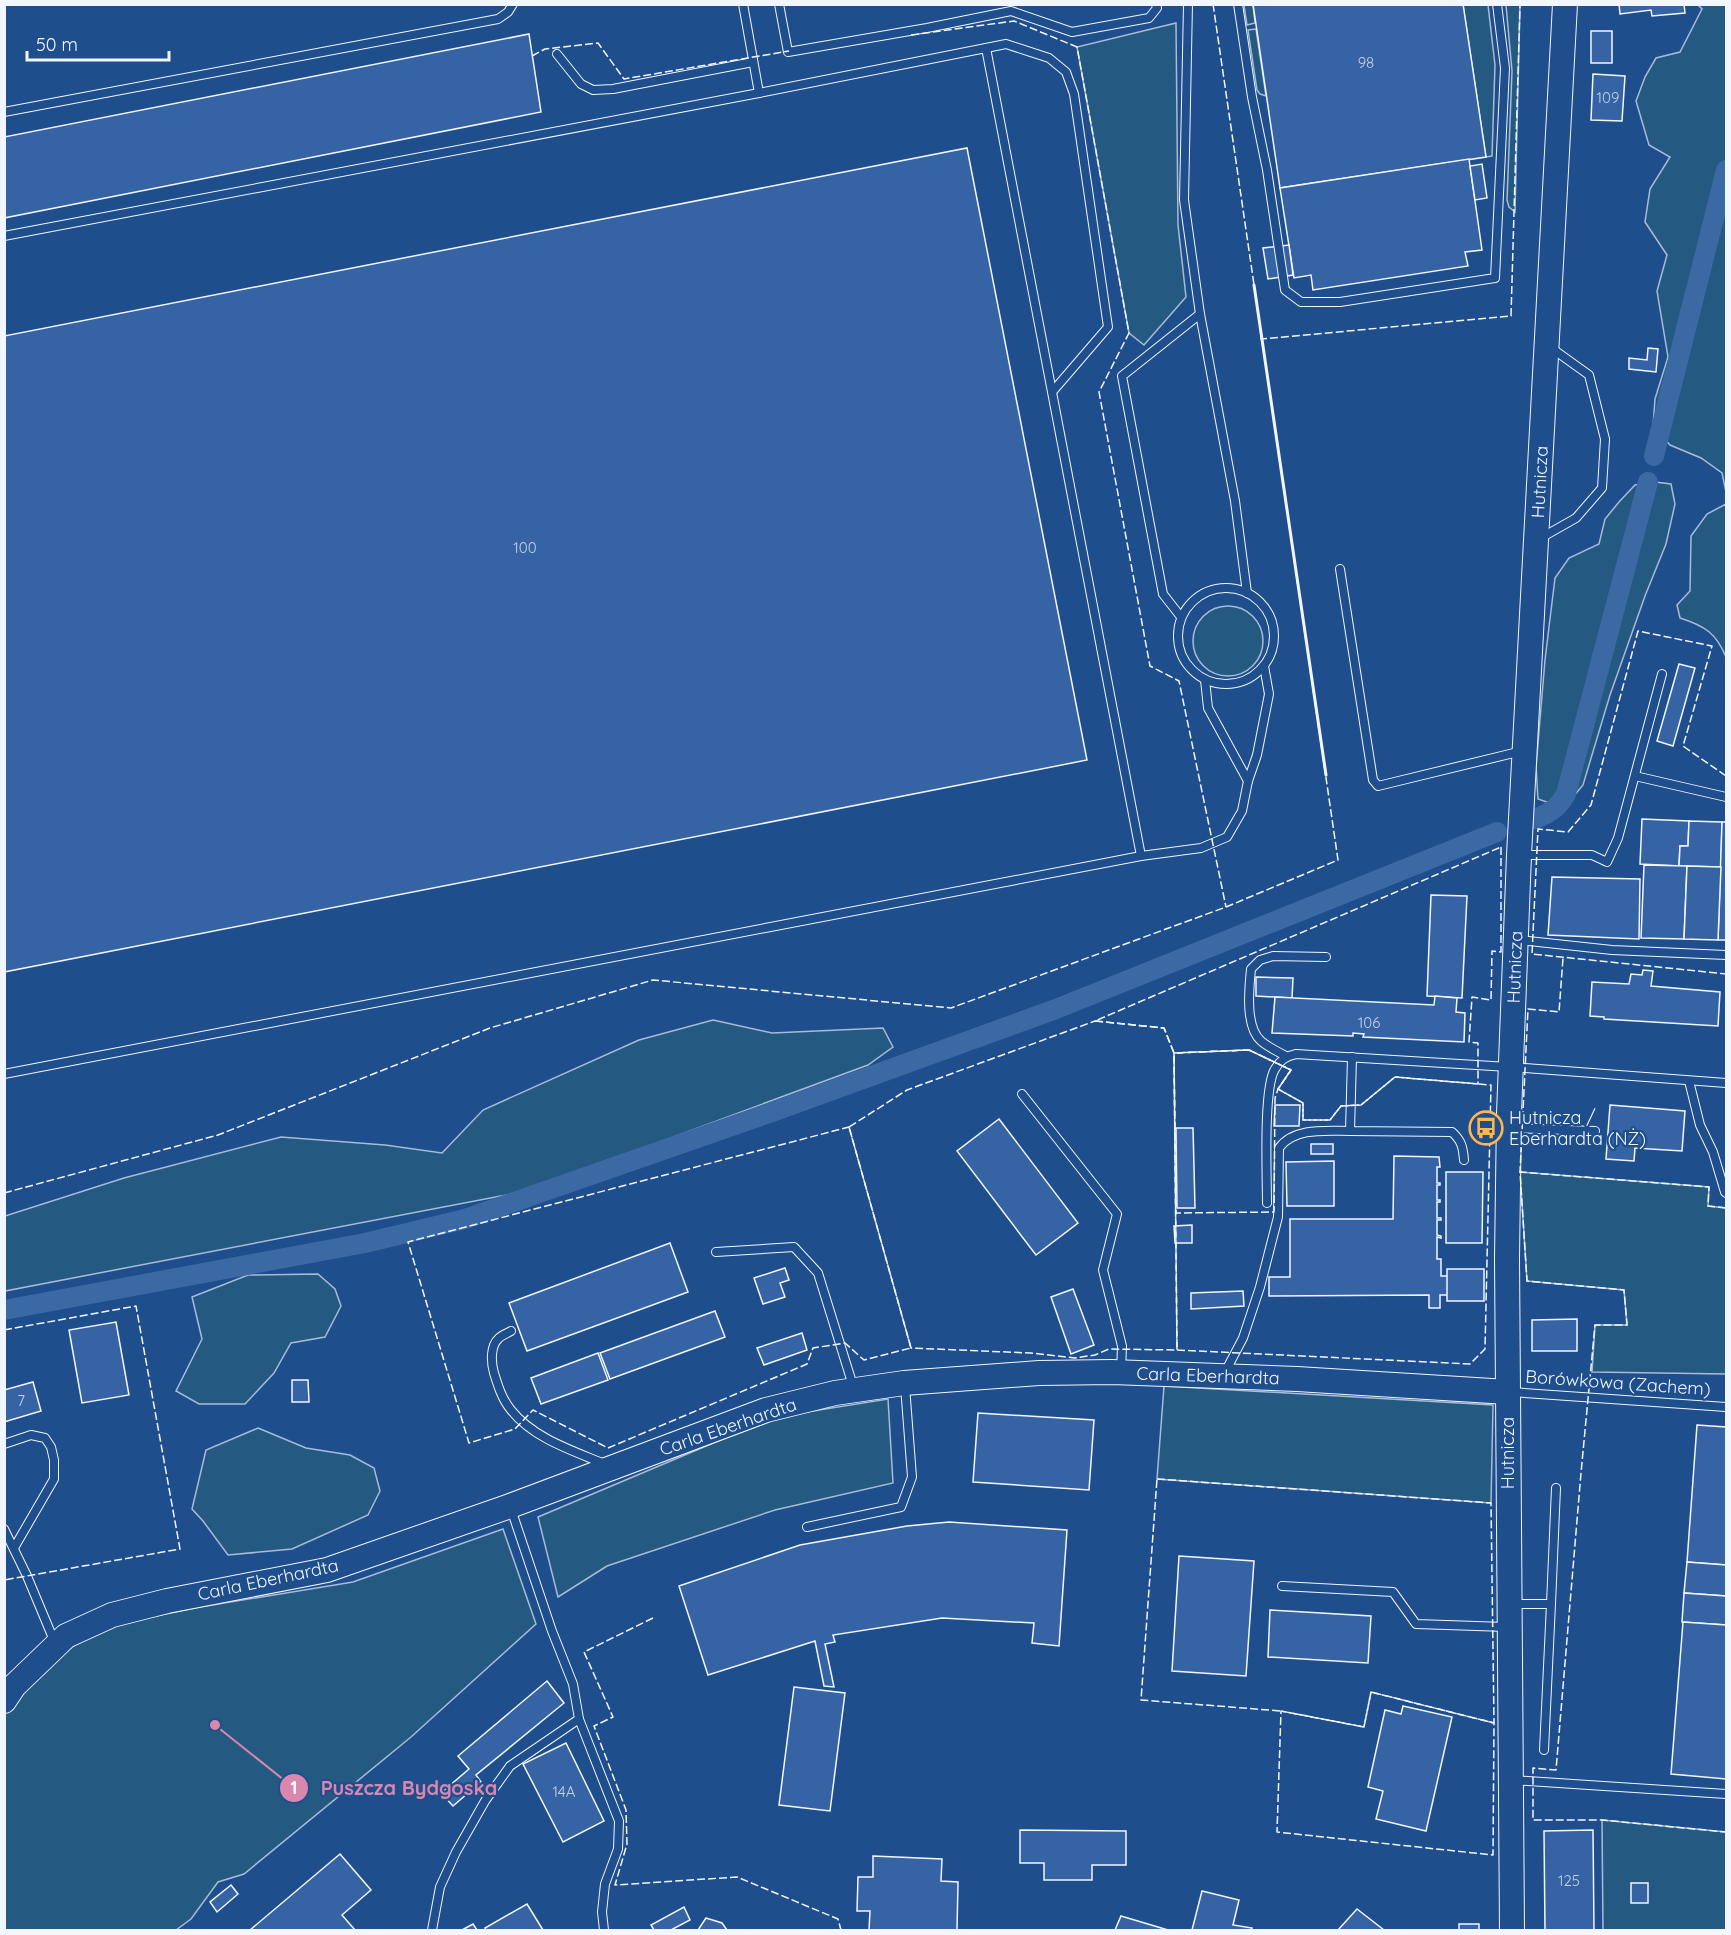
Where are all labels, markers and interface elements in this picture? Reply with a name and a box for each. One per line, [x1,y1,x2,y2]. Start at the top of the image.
scale bar [27,24,170,62]
text: 50 m [36,33,78,56]
house number: 98 [1358,53,1374,72]
house number: 109 [1597,88,1619,107]
street label: Hutnicza [1526,445,1553,519]
house number: 100 [513,538,537,557]
street label: Hutnicza [1502,930,1527,1004]
house number: 106 [1358,1013,1380,1032]
place label: Hutnicza / Eberhardta (NŻ) [1509,1106,1646,1150]
bus stop icon: Hutnicza / Eberhardta (NŻ) [1468,1110,1504,1146]
street label: Carla Eberhardta [1136,1362,1280,1389]
street label: Borówkowa (Zachem) [1525,1365,1711,1400]
house number: 7 [17,1391,25,1410]
street label: Carla Eberhardta [656,1392,799,1461]
street label: Hutnicza [1496,1417,1519,1489]
street label: Carla Eberhardta [195,1553,340,1606]
callout: Puszcza Bydgoska [279,1769,509,1807]
text: Puszcza Bydgoska [321,1775,497,1800]
text: 1 [290,1776,298,1799]
house number: 14A [553,1782,576,1801]
house number: 125 [1558,1871,1580,1890]

